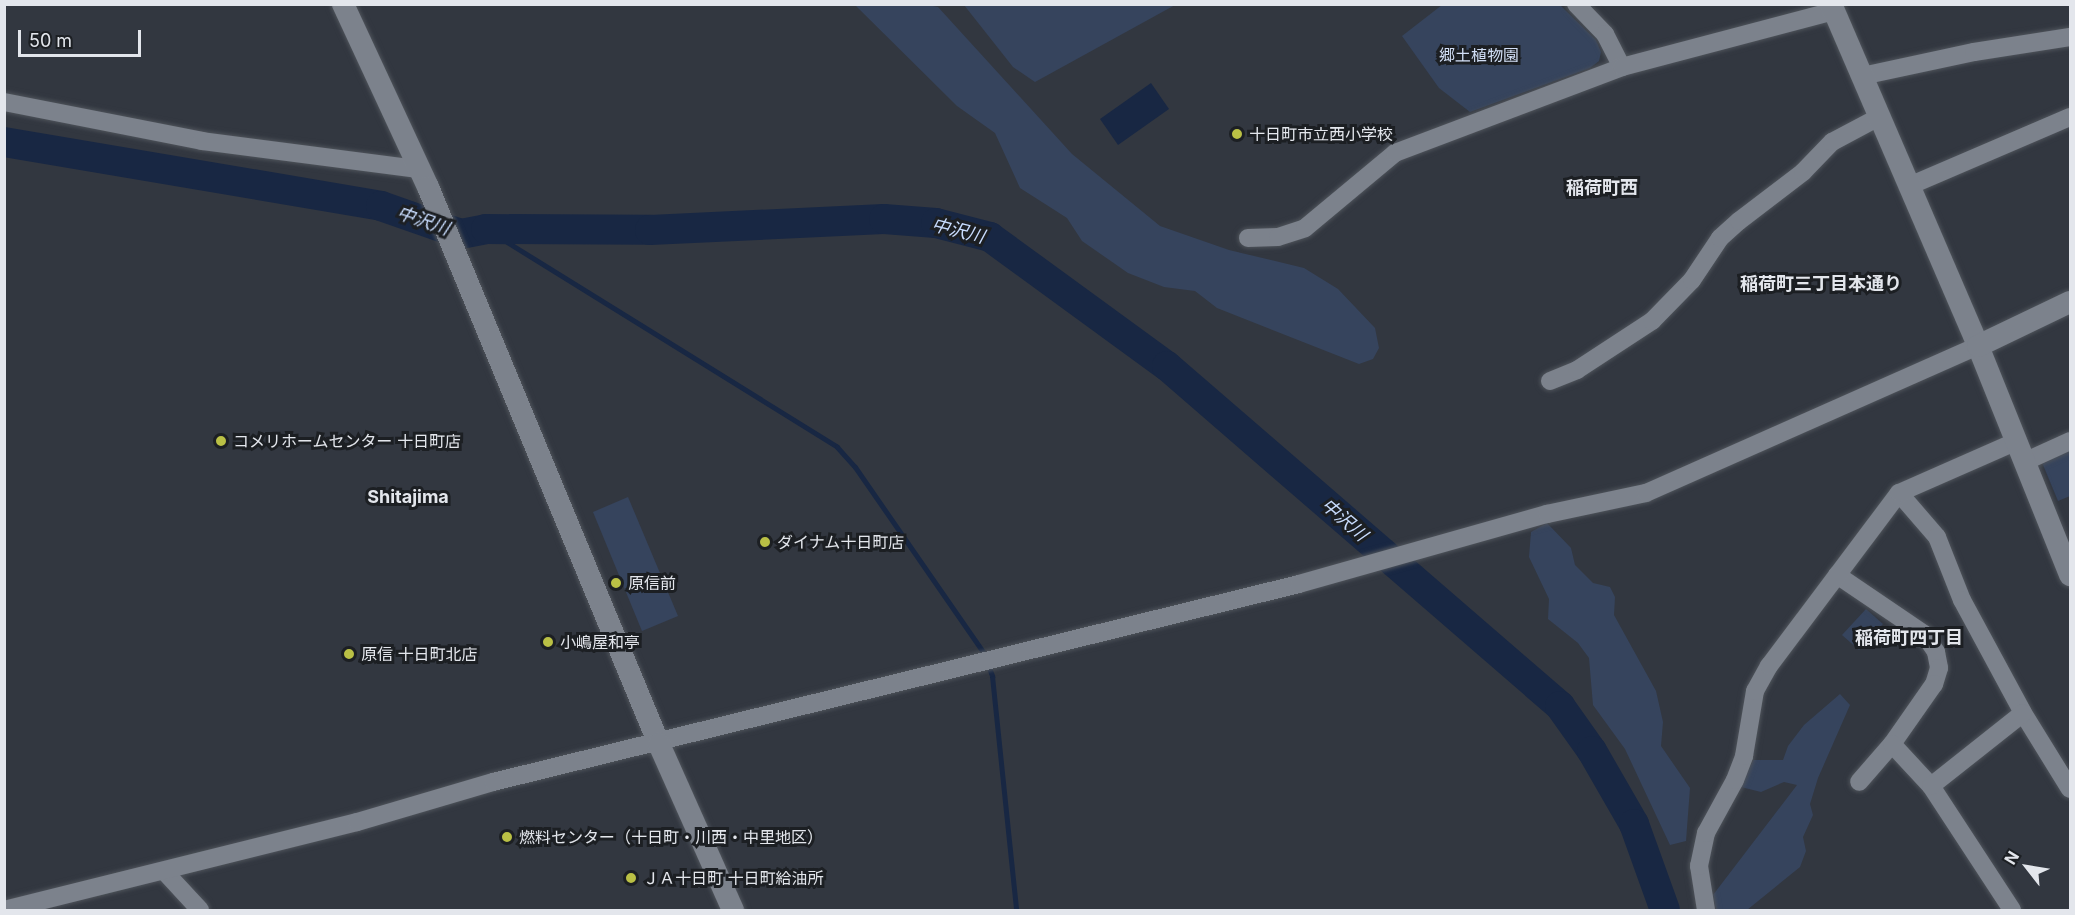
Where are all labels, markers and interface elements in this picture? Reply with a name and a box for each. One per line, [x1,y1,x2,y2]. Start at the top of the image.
scale bar [21,18,144,56]
text: 50 m [29,30,72,51]
park label: 郷土植物園 [1439,45,1519,65]
place label: 十日町市立西小学校 [1249,124,1393,144]
marker: 十日町市立西小学校 [1230,127,1244,141]
district label: 稲荷町西 [1566,177,1638,199]
water label: 中沢川 [394,202,452,240]
water label: 中沢川 [929,214,987,248]
district label: 稲荷町三丁目本通り [1740,273,1902,295]
place label: コメリホームセンター 十日町店 [233,431,461,451]
marker: コメリホームセンター 十日町店 [214,434,228,448]
district label: Shitajima [367,486,449,508]
water label: 中沢川 [1317,494,1371,546]
place label: ダイナム十日町店 [777,532,905,552]
marker: ダイナム十日町店 [758,535,772,549]
place label: 原信前 [628,573,676,593]
marker: 原信前 [609,576,623,590]
district label: 稲荷町四丁目 [1855,627,1963,649]
place label: 小嶋屋和亭 [560,632,640,652]
marker: 小嶋屋和亭 [541,635,555,649]
place label: 原信 十日町北店 [361,644,477,664]
marker: 原信 十日町北店 [342,647,356,661]
place label: 燃料センター（十日町・川西・中里地区） [519,827,823,847]
marker: 燃料センター（十日町・川西・中里地区） [500,830,514,844]
north arrow [1997,837,2057,897]
text: N [2000,847,2023,868]
place label: ＪＡ十日町 十日町給油所 [643,868,823,888]
marker: ＪＡ十日町 十日町給油所 [624,871,638,885]

